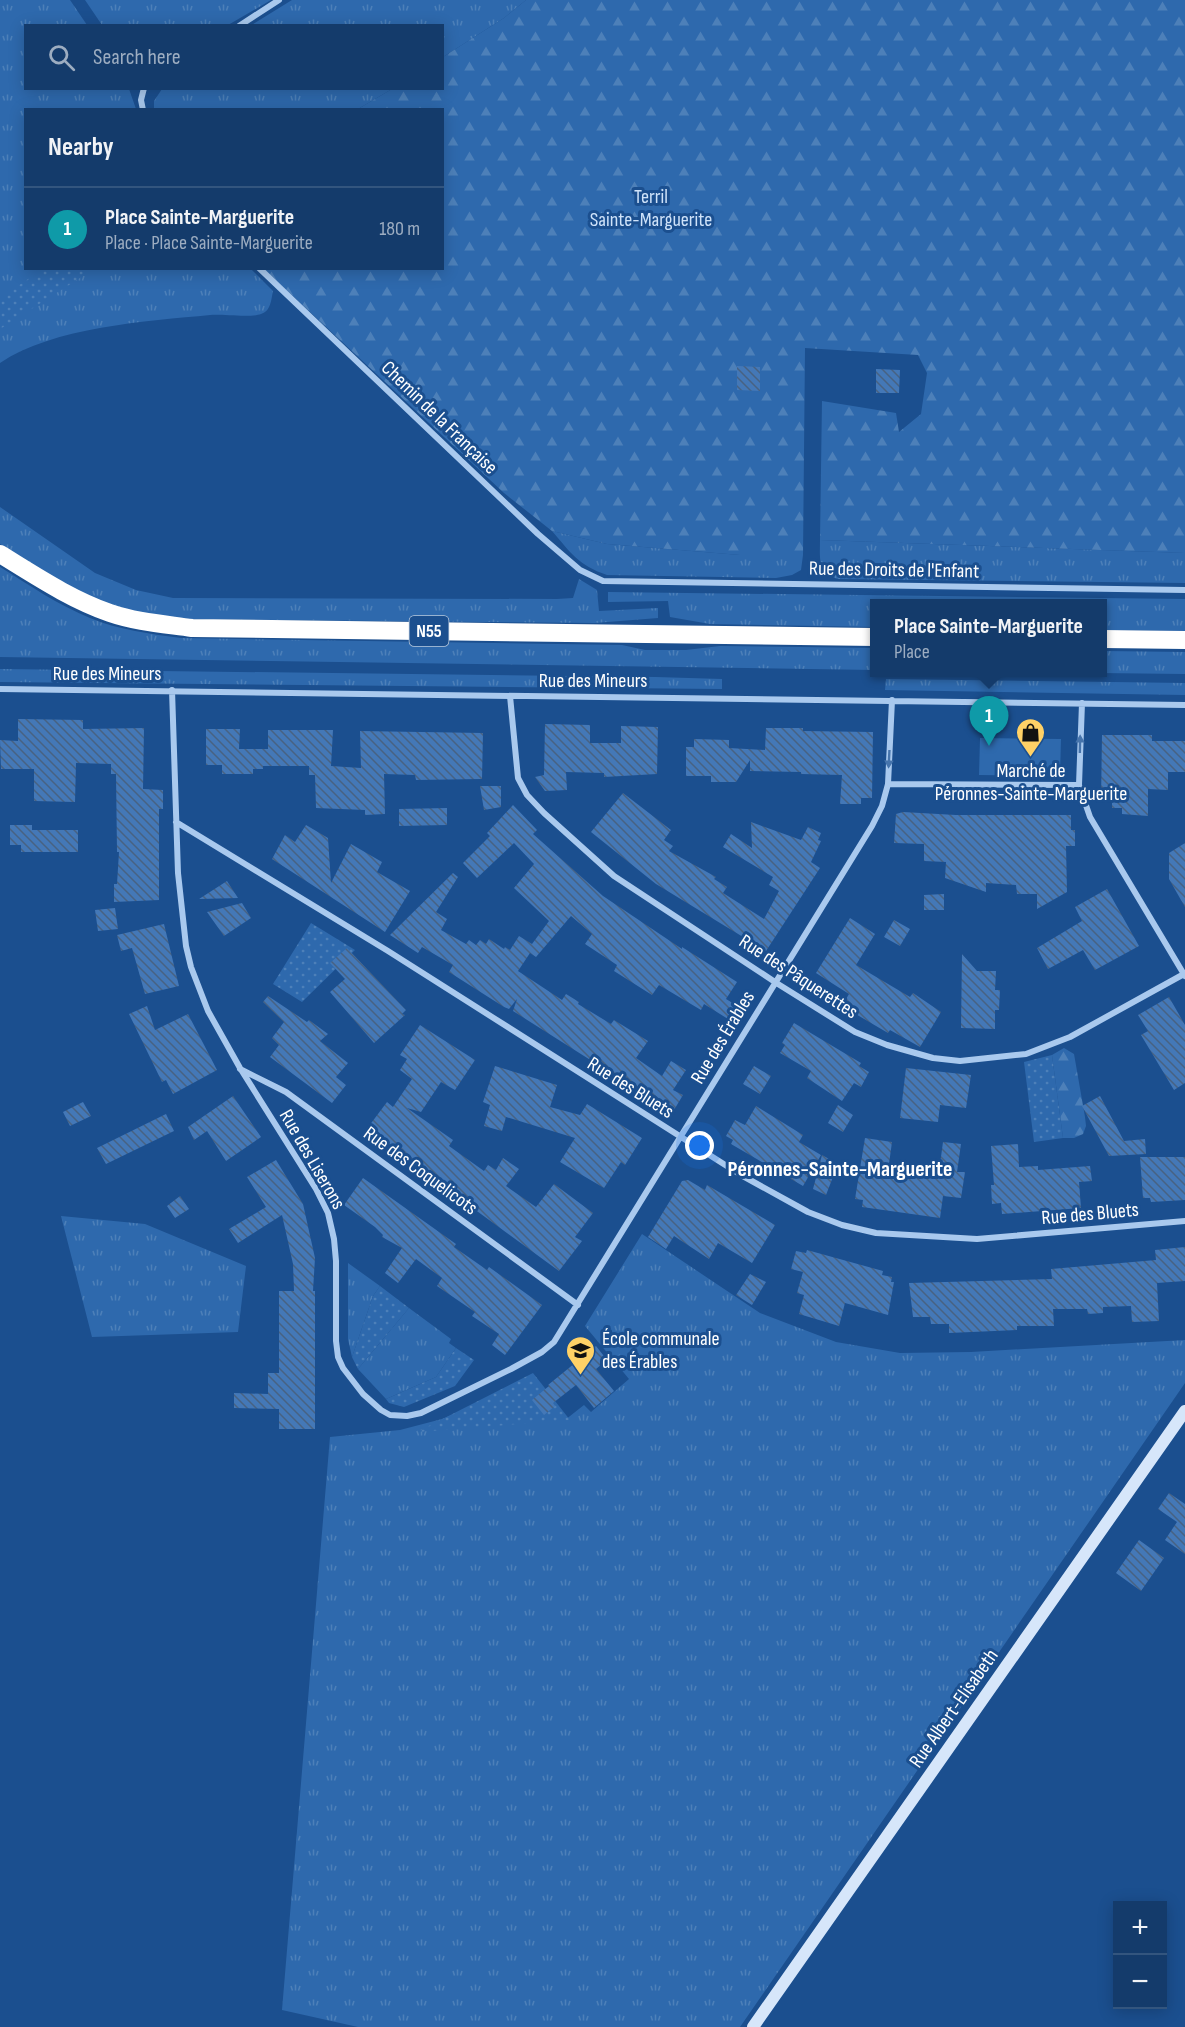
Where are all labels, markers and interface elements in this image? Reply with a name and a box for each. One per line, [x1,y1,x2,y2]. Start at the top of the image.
search box [24,24,444,90]
icon: search [45,41,78,74]
text: Search here [93,44,180,71]
text: Nearby [48,132,114,163]
park label: Terril Sainte-Marguerite [590,185,712,232]
text: Place Sainte-Marguerite [105,204,294,231]
text: 1 [64,217,71,241]
text: 180 m [379,217,420,241]
text: Place · Place Sainte-Marguerite [105,231,313,255]
street label: Chemin de la Française [376,356,502,479]
street label: Rue des Droits de l'Enfant [809,557,979,583]
popup [870,599,1107,677]
text: Place Sainte-Marguerite [894,613,1083,640]
road number: N55 [410,616,448,646]
text: Place [894,640,930,664]
street label: Rue des Mineurs [53,662,161,686]
street label: Rue des Mineurs [539,669,647,693]
pin: 1 [970,696,1008,746]
shop icon: Marché de Péronnes-Sainte-Marguerite [1015,716,1047,758]
one-way arrow [1076,735,1085,754]
one-way arrow [884,749,894,768]
place label: Marché de Péronnes-Sainte-Marguerite [935,759,1127,806]
street label: Rue des Pâquerettes [735,930,862,1024]
street label: Rue des Érables [686,987,760,1088]
street label: Rue des Bluets [583,1052,678,1124]
street label: Rue des Liserons [274,1105,350,1214]
street label: Rue des Coquelicots [359,1121,482,1220]
your location [685,1131,714,1160]
district label: Péronnes-Sainte-Marguerite [728,1156,952,1183]
street label: Rue des Bluets [1040,1198,1140,1230]
place label: École communale des Érables [602,1327,720,1374]
school or university icon: École communale des Érables [565,1334,597,1376]
street label: Rue Albert-Elisabeth [904,1645,1004,1772]
map controls [1113,1901,1167,2009]
button: + [1113,1901,1167,1955]
button: − [1113,1955,1167,2009]

